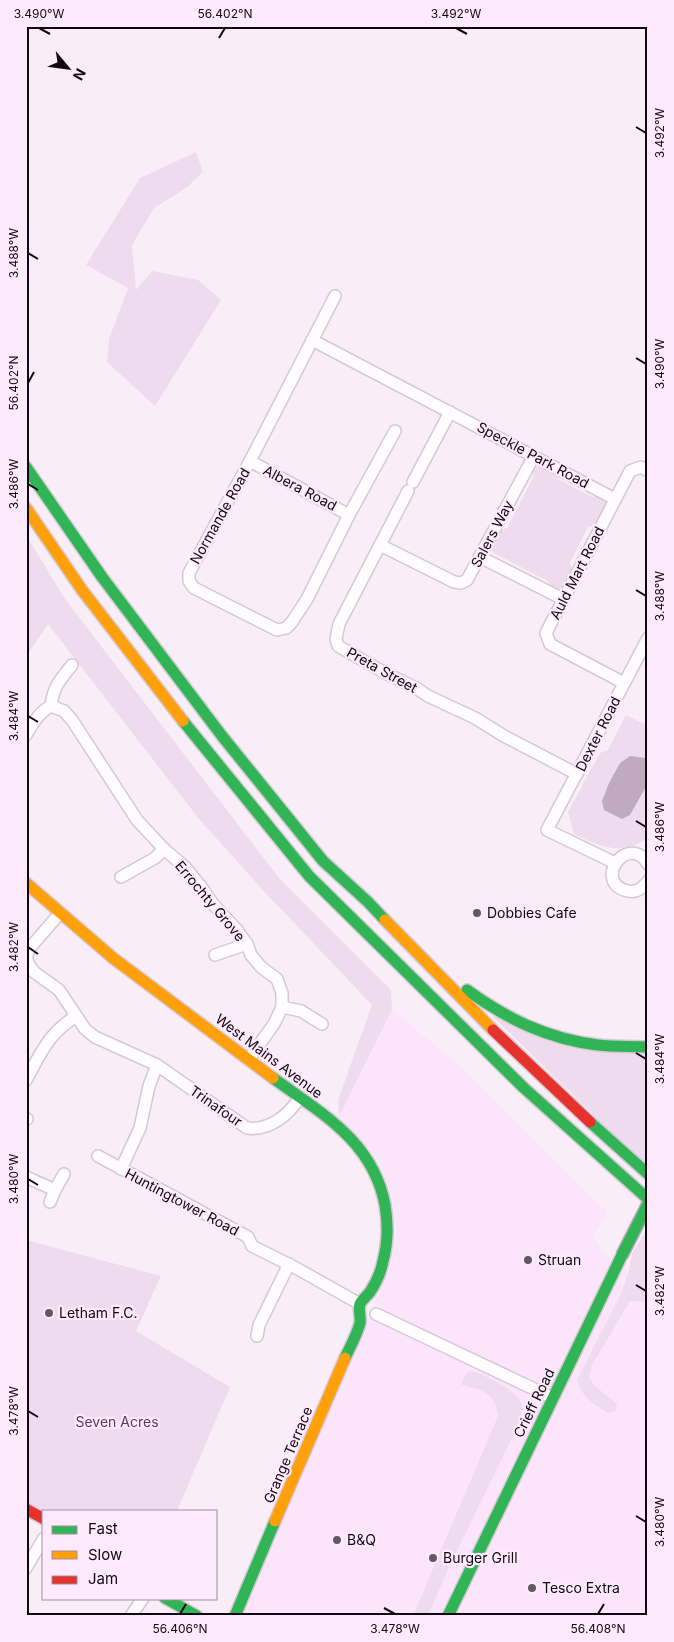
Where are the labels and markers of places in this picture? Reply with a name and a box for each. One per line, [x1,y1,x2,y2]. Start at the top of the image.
place label: Dobbies Cafe [487,904,577,921]
marker: Dobbies Cafe [471,907,483,919]
place label: Struan [538,1251,581,1268]
marker: Struan [522,1254,534,1266]
place label: Letham F.C. [59,1304,137,1321]
marker: Letham F.C. [43,1307,55,1319]
place label: B&Q [347,1531,376,1548]
marker: B&Q [331,1534,343,1546]
place label: Burger Grill [443,1549,518,1566]
marker: Burger Grill [427,1552,439,1564]
place label: Tesco Extra [542,1579,620,1596]
marker: Tesco Extra [526,1582,538,1594]

